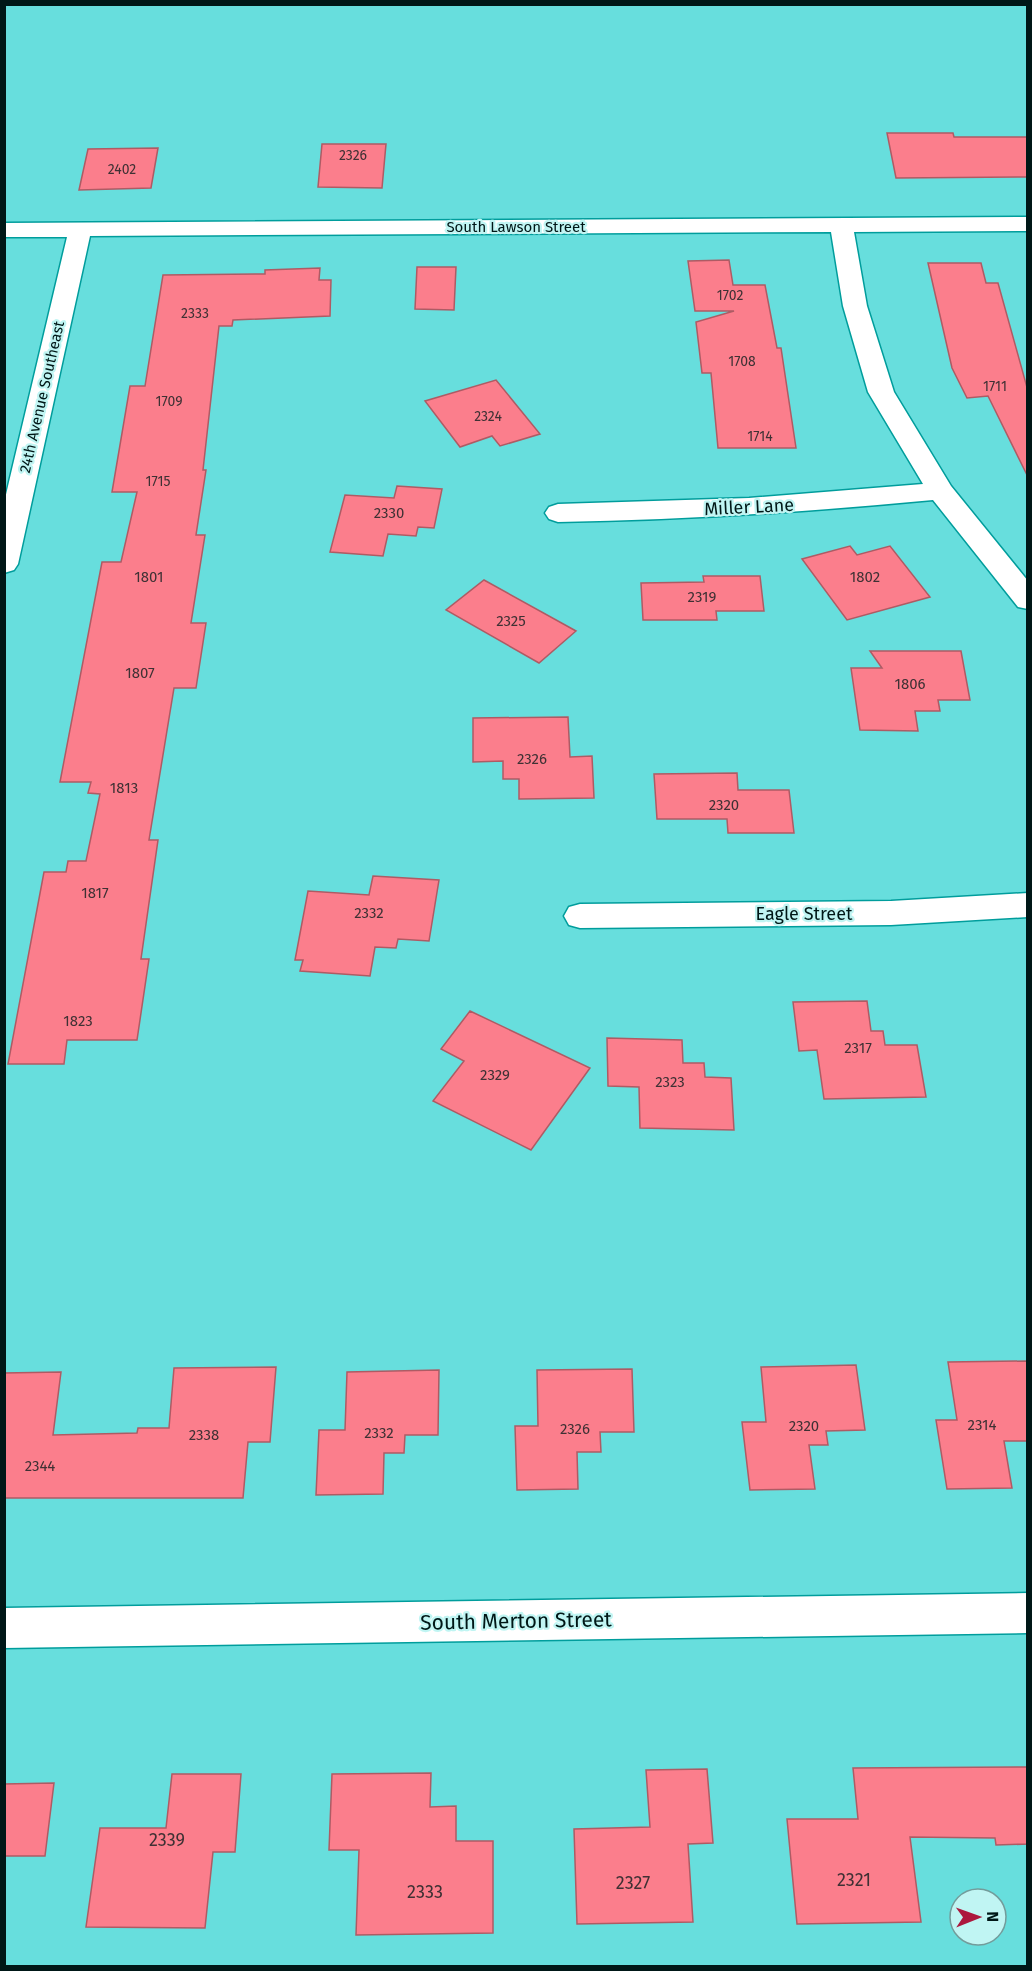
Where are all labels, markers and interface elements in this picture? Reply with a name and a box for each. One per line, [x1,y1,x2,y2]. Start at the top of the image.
house number: 2326 [339,147,367,164]
house number: 2402 [108,161,136,178]
street label: South Lawson Street [446,218,586,236]
house number: 1702 [717,287,743,304]
house number: 2333 [181,305,209,322]
street label: 24th Avenue Southeast [16,319,68,475]
house number: 1708 [728,353,756,370]
house number: 1711 [983,378,1007,395]
house number: 1709 [155,393,183,410]
house number: 2324 [474,408,502,425]
house number: 1714 [747,428,773,445]
house number: 1715 [145,473,171,490]
street label: Miller Lane [703,494,795,520]
house number: 2330 [374,504,404,522]
house number: 1801 [134,568,164,586]
house number: 1802 [850,568,880,586]
house number: 2319 [688,588,717,606]
house number: 2325 [496,612,526,630]
house number: 1807 [125,664,155,682]
house number: 1806 [894,675,926,693]
house number: 2326 [517,750,547,768]
house number: 1813 [110,779,138,797]
house number: 2320 [709,796,739,814]
house number: 1817 [81,884,109,902]
street label: Eagle Street [756,903,853,925]
house number: 2332 [354,904,384,922]
house number: 1823 [63,1012,93,1030]
house number: 2317 [844,1039,872,1057]
house number: 2329 [480,1066,510,1084]
house number: 2323 [655,1073,685,1091]
house number: 2314 [968,1416,996,1434]
house number: 2320 [789,1417,819,1435]
house number: 2326 [560,1420,590,1438]
house number: 2332 [364,1424,394,1442]
house number: 2338 [189,1426,219,1444]
house number: 2344 [25,1457,55,1475]
street label: South Merton Street [420,1606,612,1636]
house number: 2339 [149,1829,185,1851]
house number: 2321 [837,1869,871,1891]
house number: 2327 [616,1872,650,1894]
house number: 2333 [407,1881,443,1903]
north arrow [948,1887,1008,1947]
text: N [983,1911,1002,1922]

